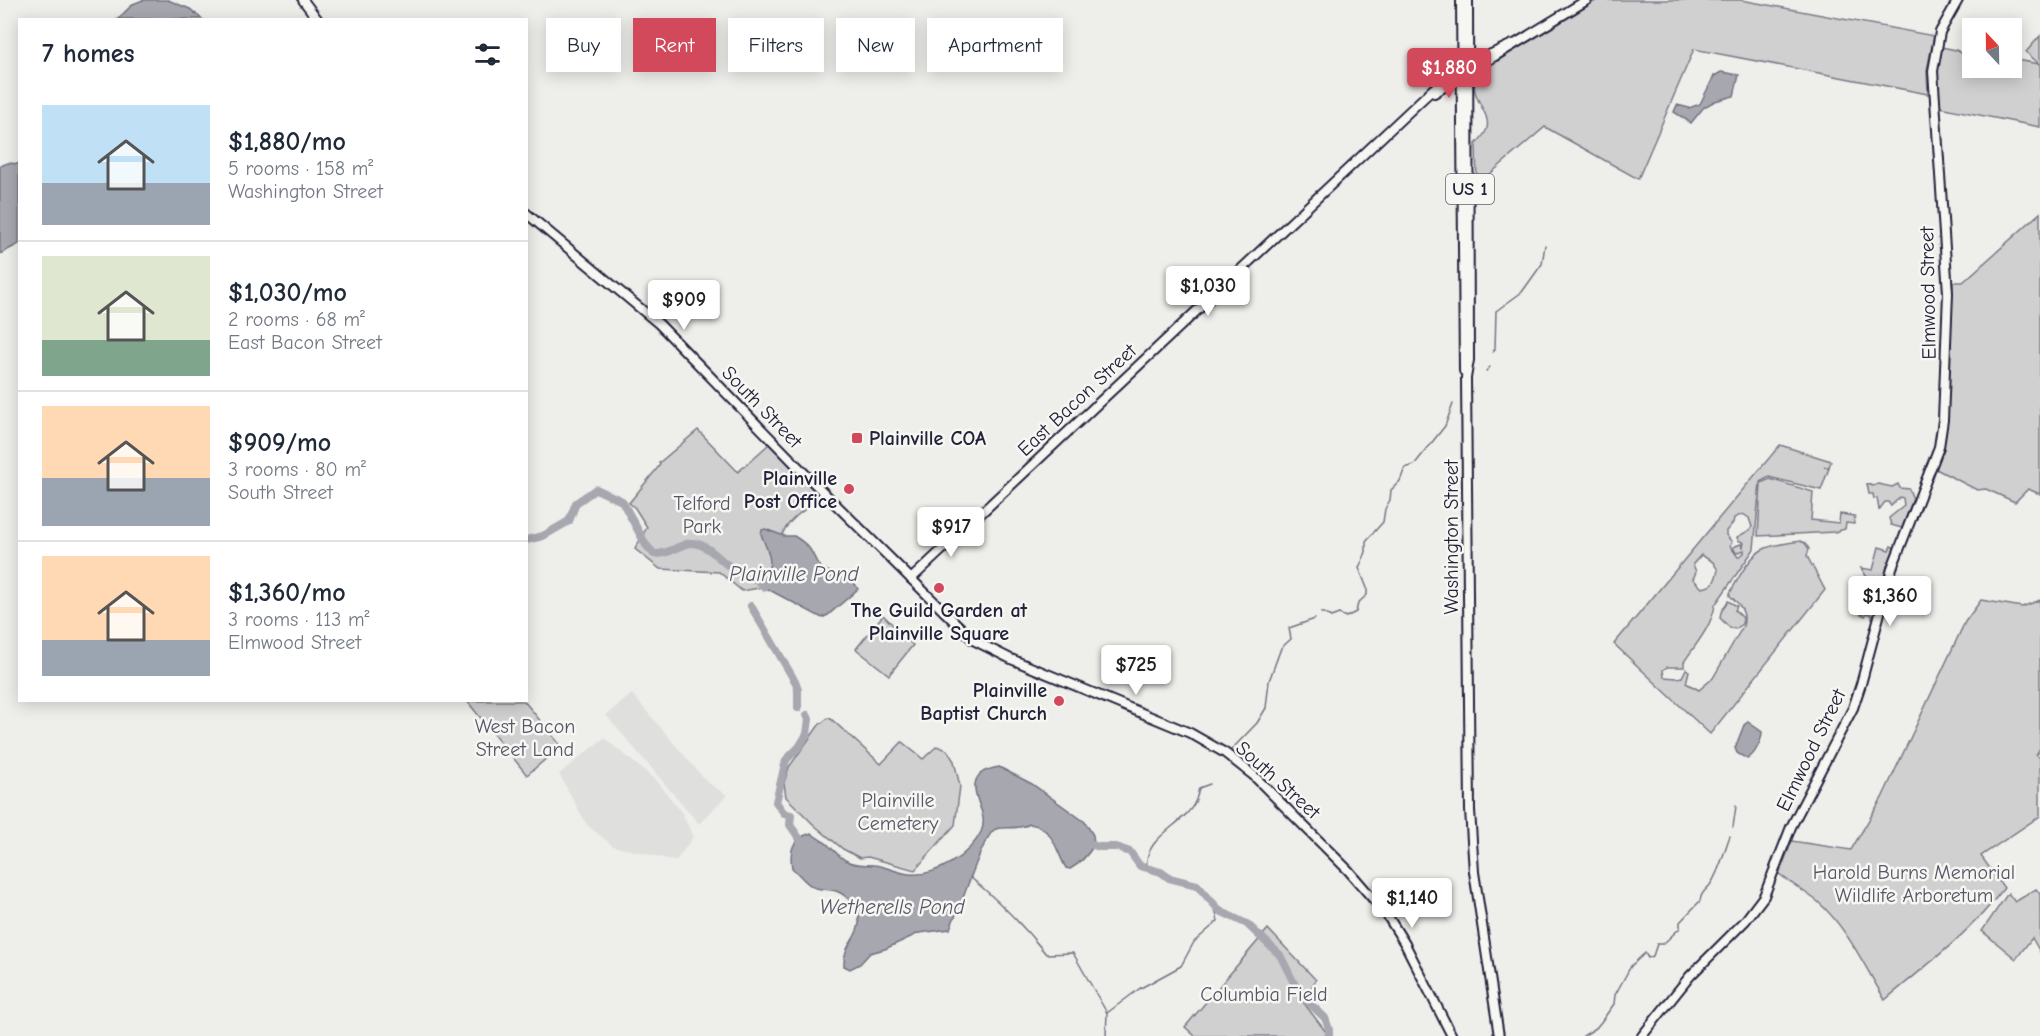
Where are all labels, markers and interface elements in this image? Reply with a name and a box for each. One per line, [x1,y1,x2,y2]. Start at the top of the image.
chip: Buy [546,18,621,72]
chip: Rent [633,18,716,72]
chip: Filters [728,18,824,72]
chip: New [836,18,915,72]
chip: Apartment [927,18,1063,72]
north arrow [1962,18,2022,78]
map controls [1962,18,2022,78]
icon: filters [471,38,504,71]
text: 7 homes [42,39,135,69]
pin: $1,880 [1400,48,1498,99]
text: $1,880 [1421,56,1477,79]
text: $1,880/mo [228,127,346,157]
icon: home [90,129,162,201]
text: 5 rooms · 158 m² [228,157,373,180]
road number: US 1 [1446,174,1494,204]
text: Washington Street [228,180,383,203]
street label: Elmwood Street [1915,225,1941,360]
pin: $1,030 [1159,266,1257,317]
text: $1,030 [1180,274,1236,297]
text: $1,030/mo [228,278,347,308]
icon: home [90,280,162,352]
pin: $909 [648,280,720,331]
text: $909 [662,288,706,311]
text: 2 rooms · 68 m² [228,308,365,331]
text: East Bacon Street [228,331,382,354]
street label: East Bacon Street [1013,338,1142,461]
street label: South Street [717,361,808,454]
place label: Plainville COA [869,427,986,450]
text: $909/mo [228,428,331,458]
icon: home [90,430,162,502]
marker: Plainville COA [850,431,864,445]
text: 3 rooms · 80 m² [228,458,366,481]
street label: Washington Street [1440,458,1463,615]
place label: Plainville Post Office [744,467,837,513]
text: South Street [228,481,333,504]
marker: Plainville Post Office [842,482,856,496]
park label: Telford Park [674,492,730,538]
pin: $917 [915,507,987,558]
text: $917 [931,515,971,538]
water label: Plainville Pond [729,562,860,586]
pin: $1,360 [1841,576,1939,627]
text: $1,360/mo [228,578,346,608]
icon: home [90,580,162,652]
marker: The Guild Garden at Plainville Square [932,581,946,595]
text: $1,360 [1862,584,1918,607]
place label: The Guild Garden at Plainville Square [851,599,1028,645]
text: 3 rooms · 113 m² [228,608,369,631]
text: Elmwood Street [228,631,361,654]
pin: $725 [1100,645,1172,696]
text: $725 [1115,653,1157,676]
place label: Plainville Baptist Church [920,679,1047,725]
street label: Elmwood Street [1771,684,1851,815]
marker: Plainville Baptist Church [1052,694,1066,708]
park label: West Bacon Street Land [475,715,575,761]
street label: South Street [1231,736,1326,825]
park label: Plainville Cemetery [858,789,939,835]
park label: Harold Burns Memorial Wildlife Arboretum [1813,861,2015,907]
pin: $1,140 [1363,878,1461,929]
text: $1,140 [1386,886,1438,909]
water label: Wetherells Pond [819,895,965,919]
park label: Columbia Field [1200,983,1328,1006]

